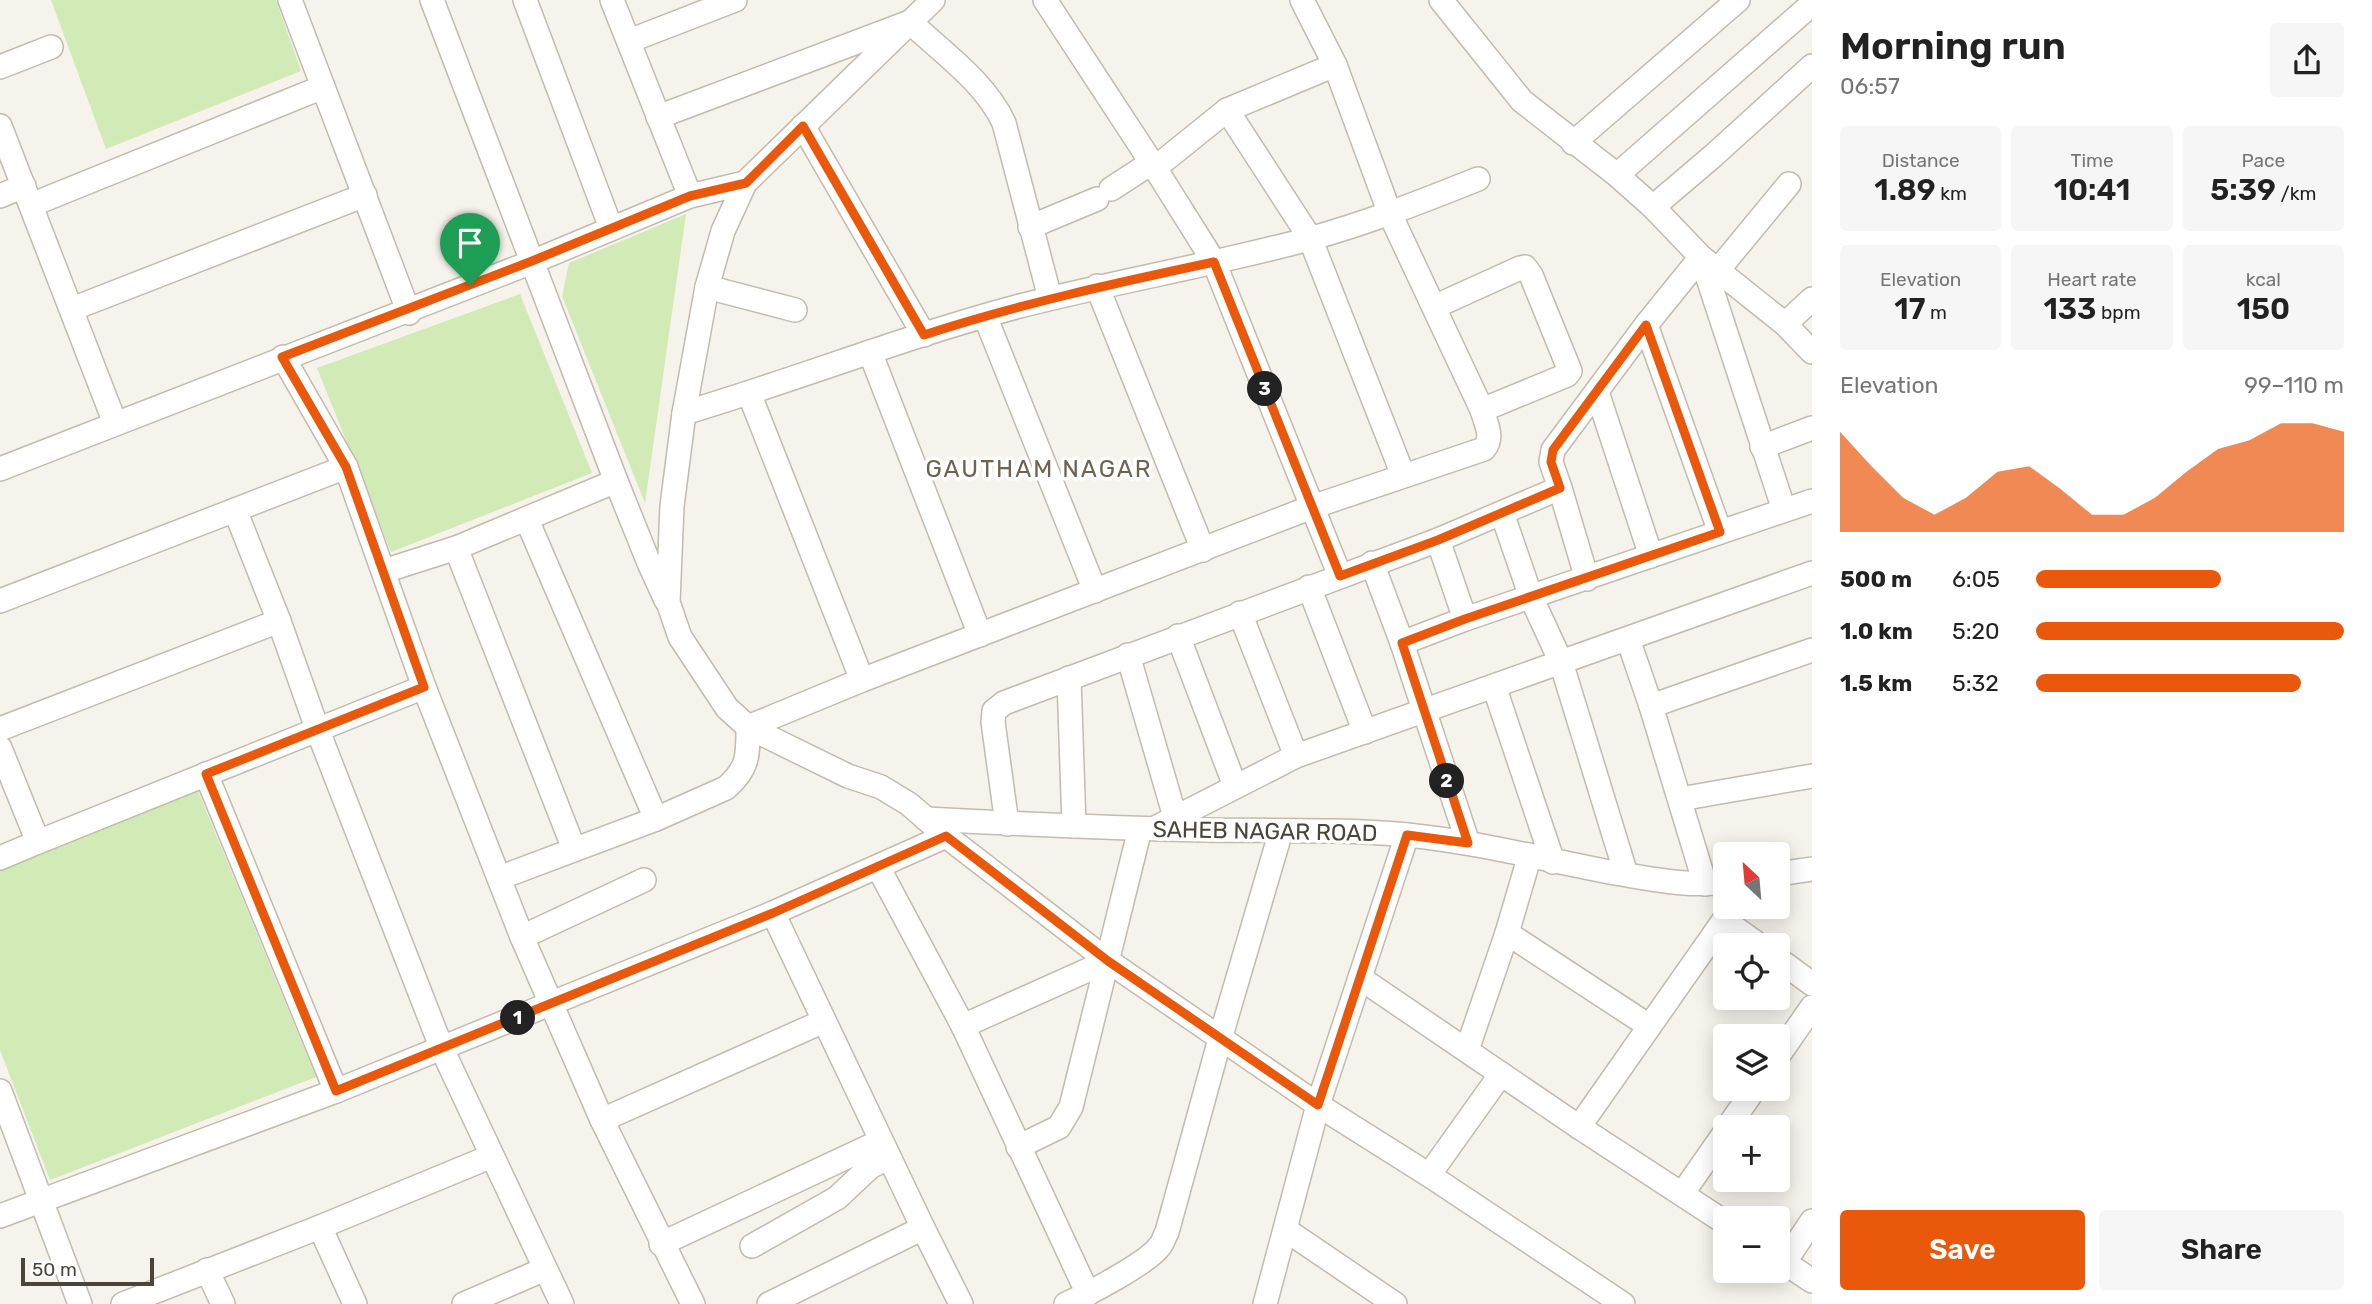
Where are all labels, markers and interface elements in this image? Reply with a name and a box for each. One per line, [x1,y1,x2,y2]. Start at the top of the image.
text: Morning run [1840,23,2066,69]
button: share [2270,23,2344,97]
text: 06:57 [1840,72,1900,100]
text: Distance [1882,149,1960,172]
text: Time [2070,149,2114,172]
text: Pace [2242,149,2285,172]
text: 1.89 [1874,172,1936,208]
text: 10:41 [2054,172,2130,208]
text: 5:39 [2210,172,2276,208]
text: km [1936,182,1967,205]
text: /km [2276,182,2316,205]
pin [440,213,500,285]
icon: arrive [451,224,489,262]
text: Elevation [1880,268,1961,291]
text: Heart rate [2047,268,2137,291]
text: kcal [2246,268,2281,291]
text: 17 [1894,291,1925,327]
text: 133 [2043,291,2096,327]
text: 150 [2237,291,2290,327]
text: m [1925,301,1947,324]
text: bpm [2096,301,2141,324]
text: Elevation [1840,371,1939,399]
text: 99–110 m [2244,371,2344,399]
pin: 3 [1248,372,1282,406]
text: 3 [1258,377,1271,400]
district label: GAUTHAM NAGAR [926,455,1152,483]
text: 500 m [1840,565,1912,593]
text: 6:05 [1952,565,2000,593]
text: 1.0 km [1840,617,1913,645]
text: 5:20 [1952,617,2000,645]
text: 1.5 km [1840,669,1912,697]
text: 5:32 [1952,669,1999,697]
pin: 2 [1430,764,1464,798]
text: 2 [1440,769,1453,792]
street label: SAHEB NAGAR ROAD [1152,815,1378,847]
north arrow [1713,842,1790,919]
map controls [1713,842,1790,1283]
button: locate [1713,933,1790,1010]
pin: 1 [500,1000,536,1036]
text: 1 [513,1006,522,1029]
button: layers [1713,1024,1790,1101]
button: + [1713,1115,1790,1192]
button: − [1713,1206,1790,1283]
button: Save [1840,1210,2085,1290]
button: Share [2099,1210,2344,1290]
scale bar [21,1255,154,1287]
text: 50 m [32,1258,77,1281]

